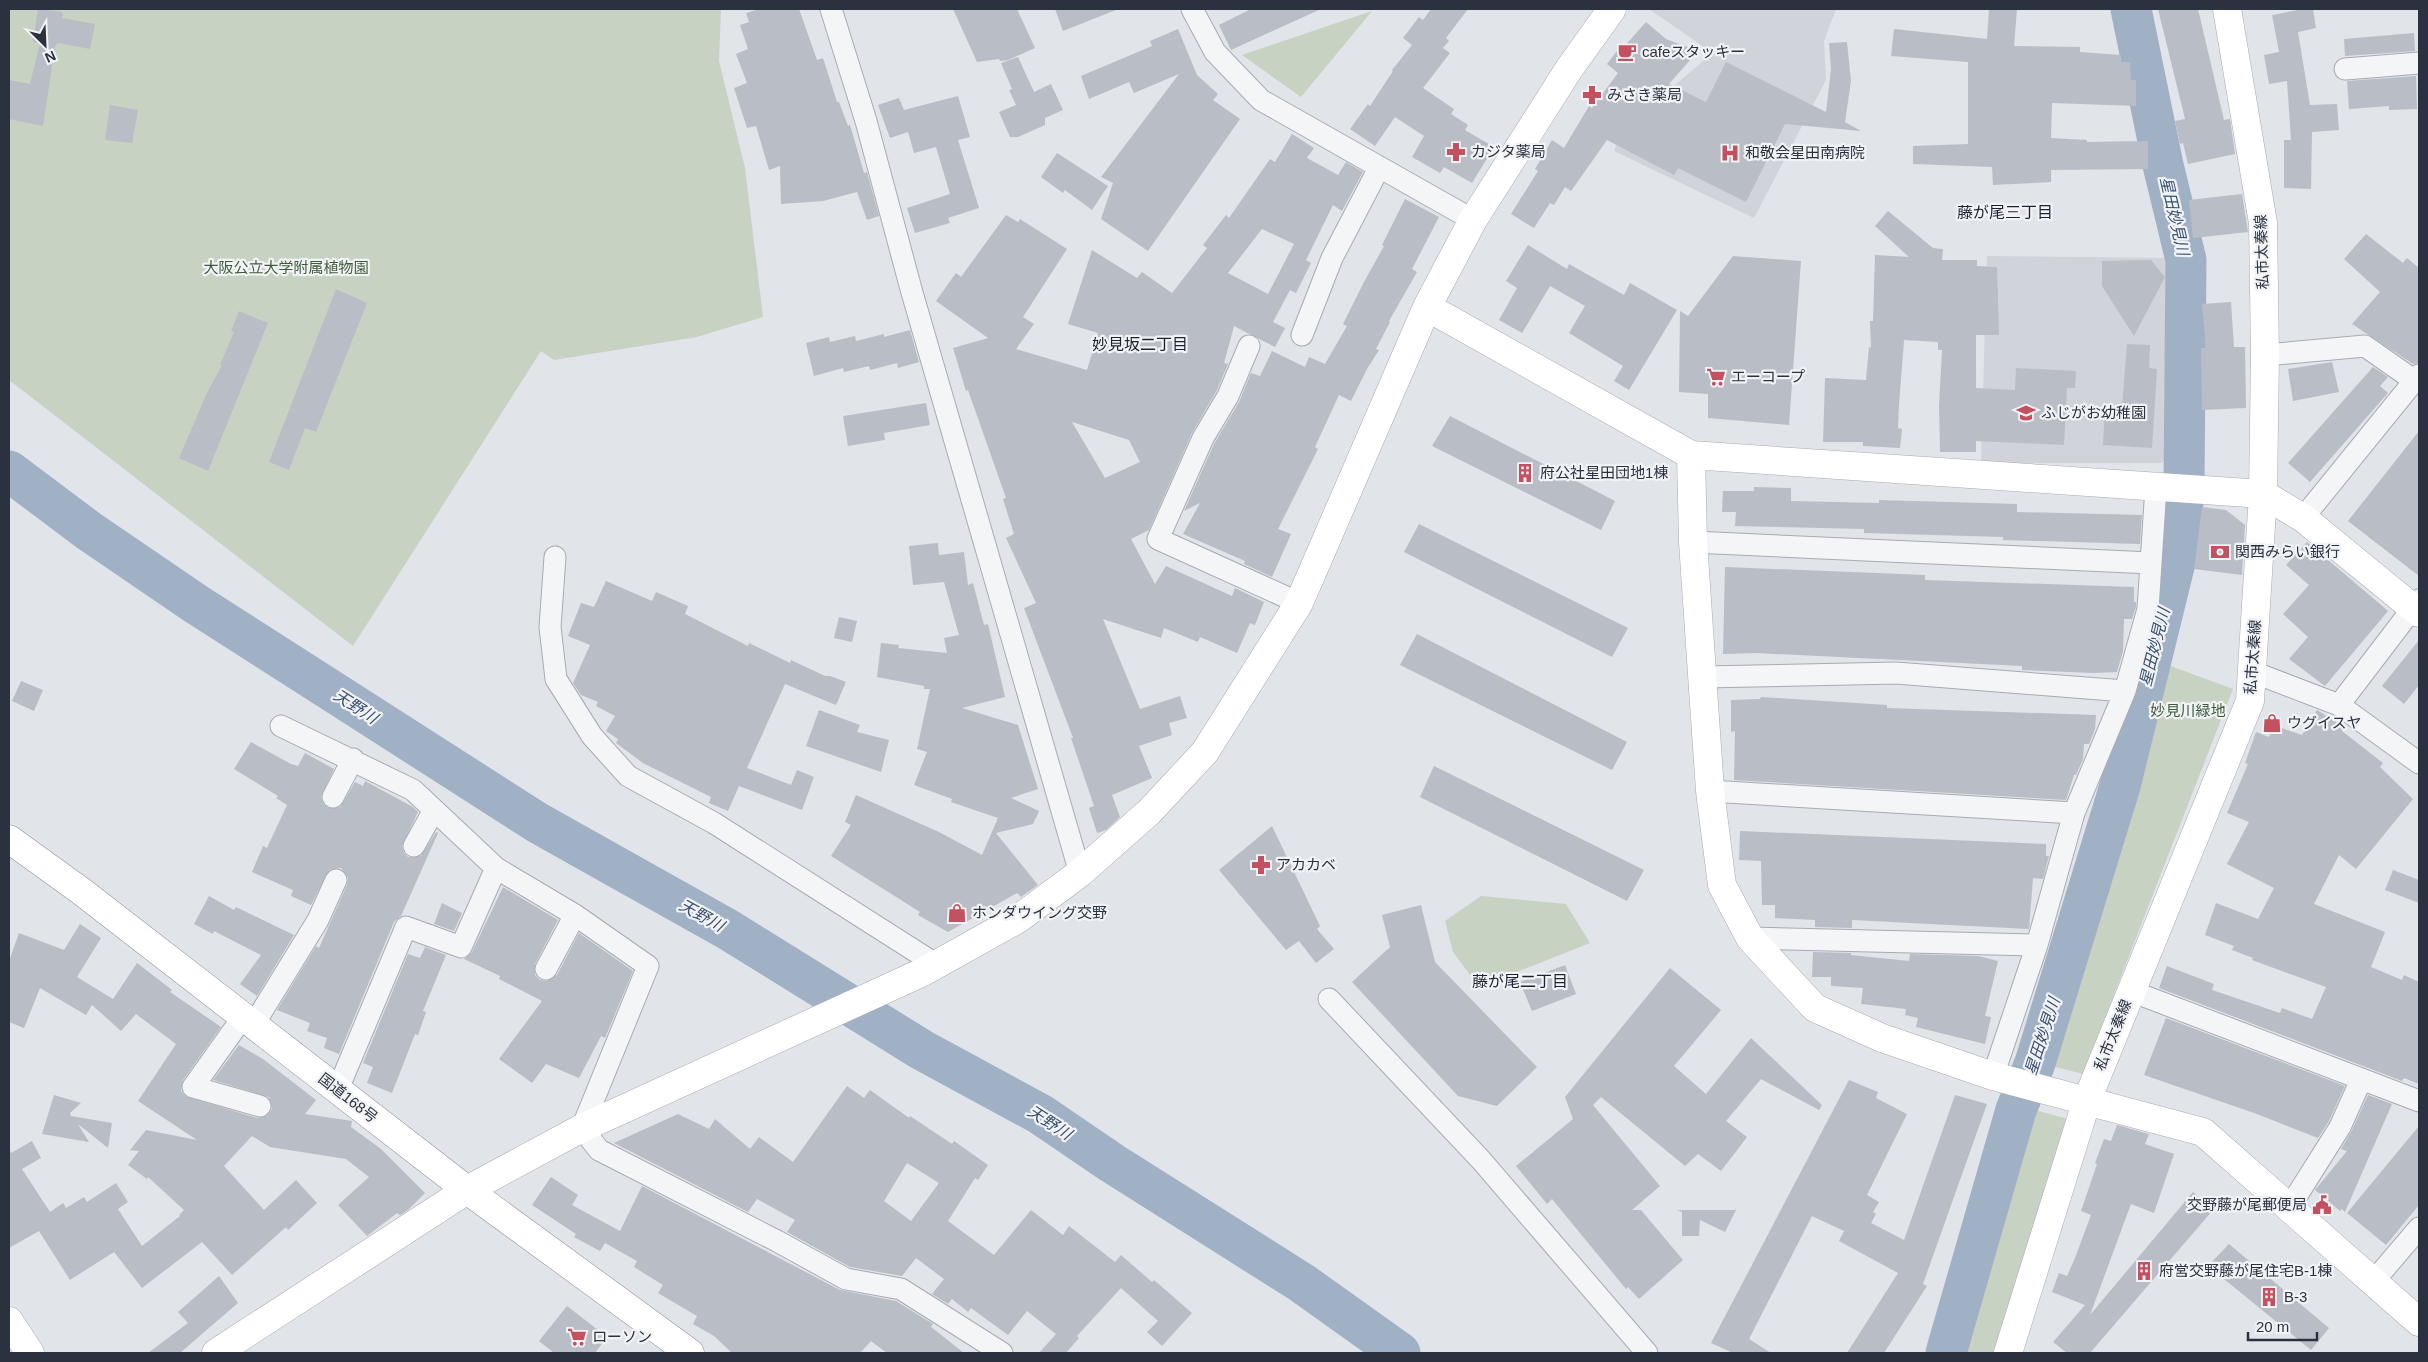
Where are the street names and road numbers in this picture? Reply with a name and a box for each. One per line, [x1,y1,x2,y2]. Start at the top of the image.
street label: 私市太秦線 [2252,214,2271,290]
street label: 私市太秦線 [2241,619,2264,695]
street label: 私市太秦線 [2091,997,2134,1073]
street label: 国道168号 [315,1069,381,1126]

